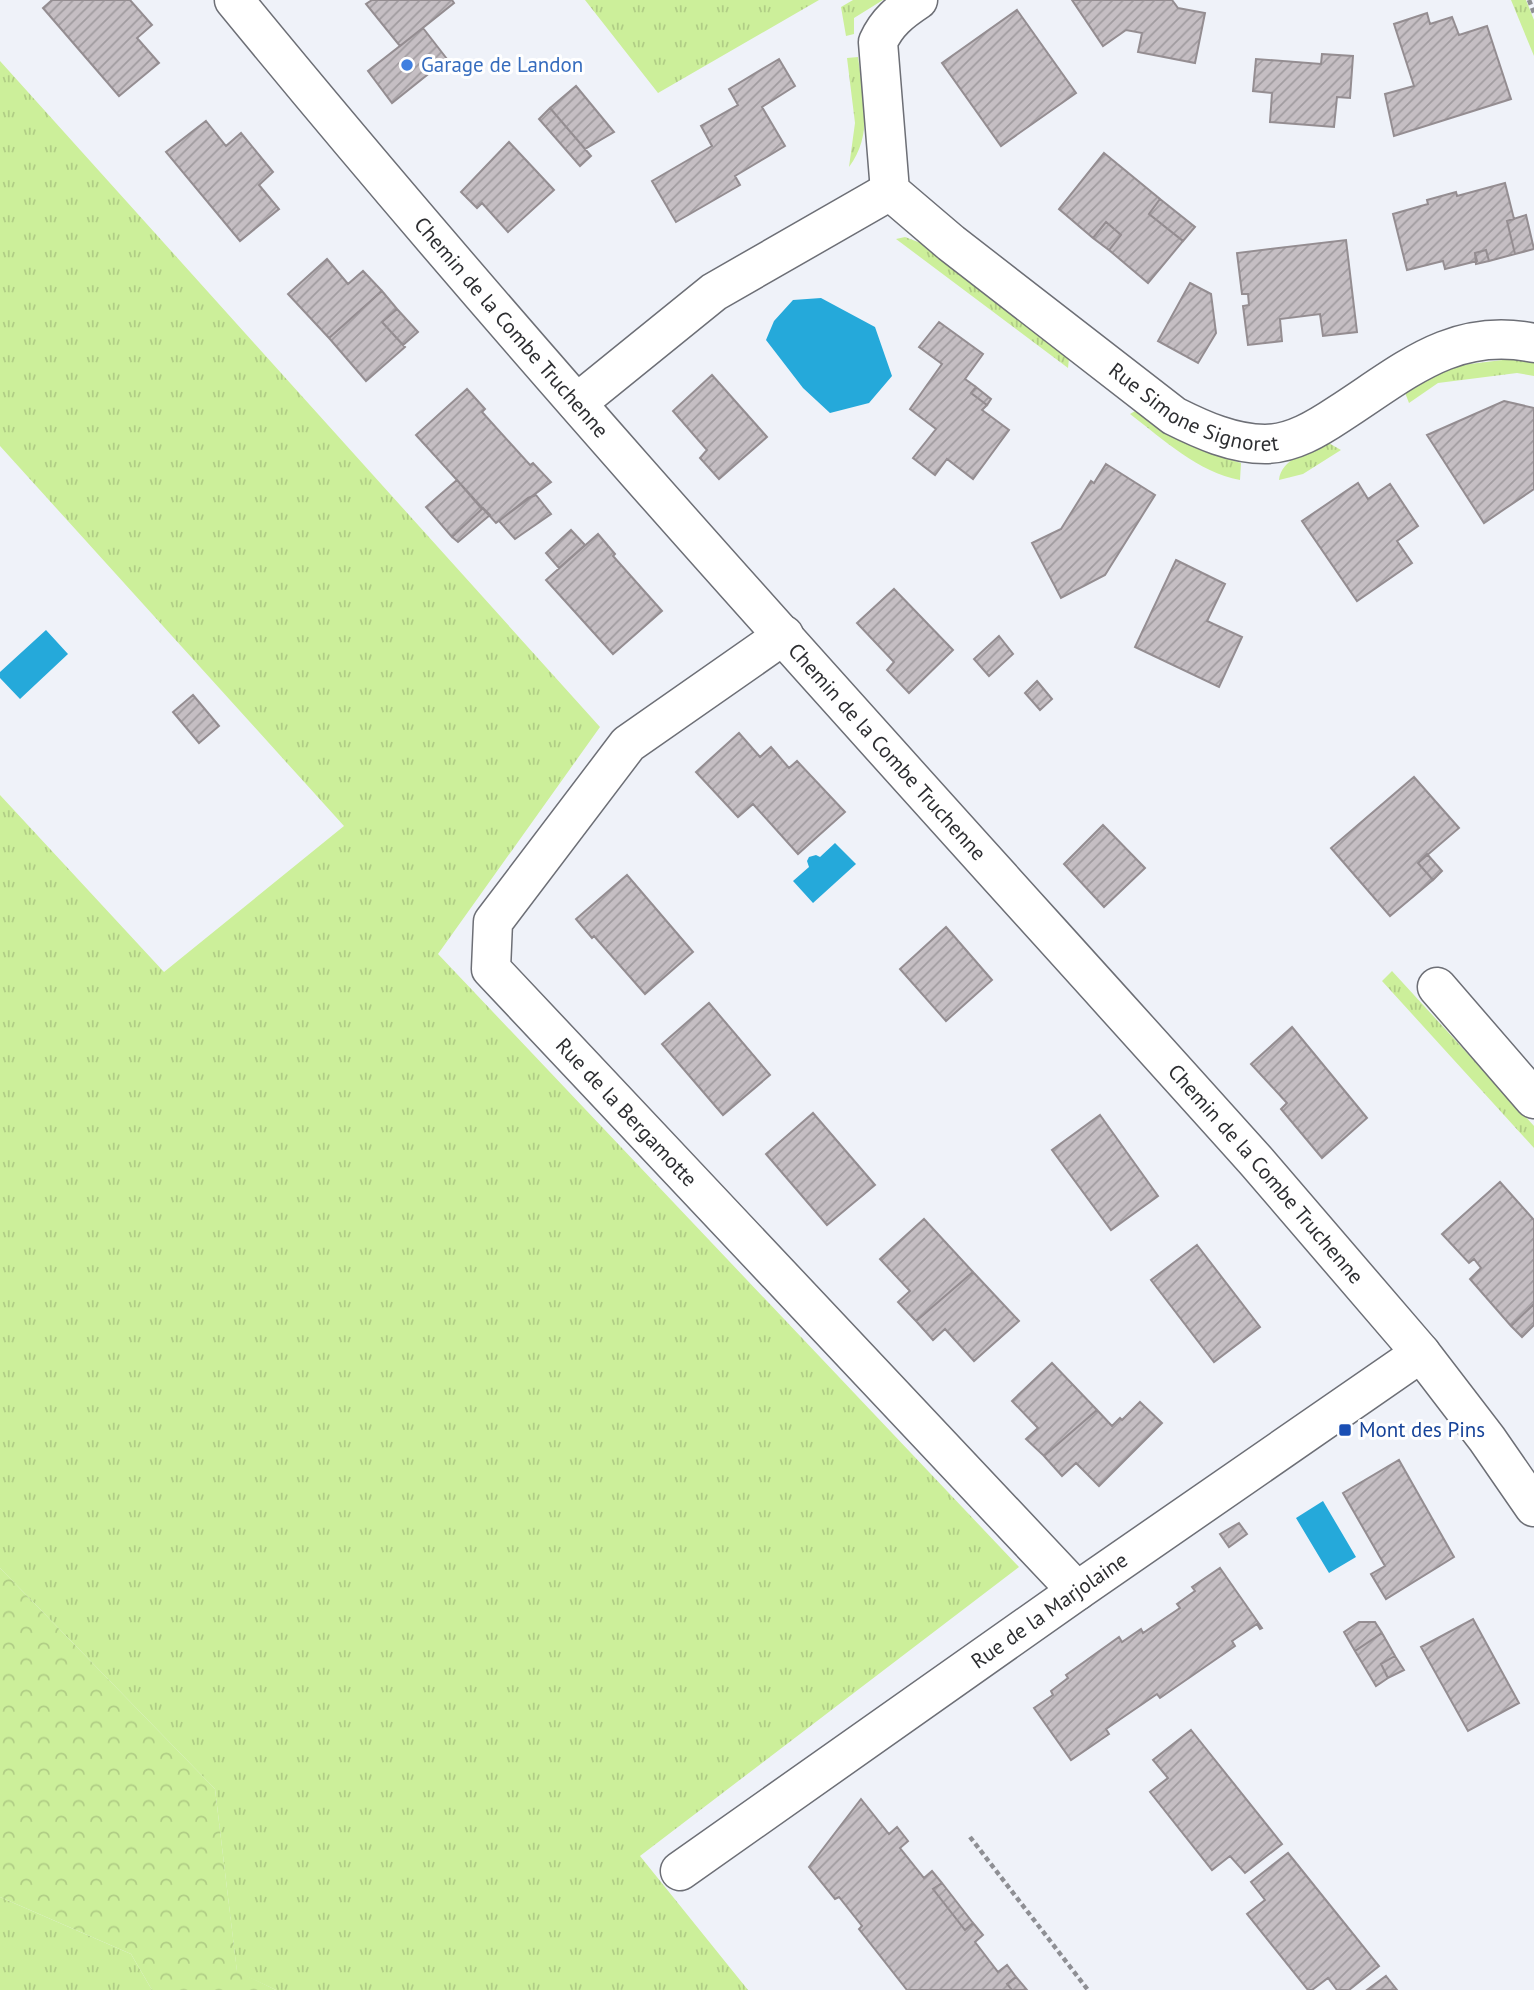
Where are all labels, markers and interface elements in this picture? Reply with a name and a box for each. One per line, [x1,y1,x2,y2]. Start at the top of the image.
place label: Garage de Landon [421,51,583,78]
marker: Garage de Landon [399,57,415,73]
street label: Chemin de la Combe Truchenne [408,211,615,443]
street label: Rue Simone Signoret [1104,356,1280,457]
street label: Chemin de la Combe Truchenne [783,637,992,866]
street label: Rue de la Bergamotte [550,1032,703,1192]
street label: Chemin de la Combe Truchenne [1162,1058,1370,1289]
place label: Mont des Pins [1359,1416,1485,1443]
marker: Mont des Pins [1337,1422,1353,1438]
street label: Rue de la Marjolaine [966,1546,1133,1674]

